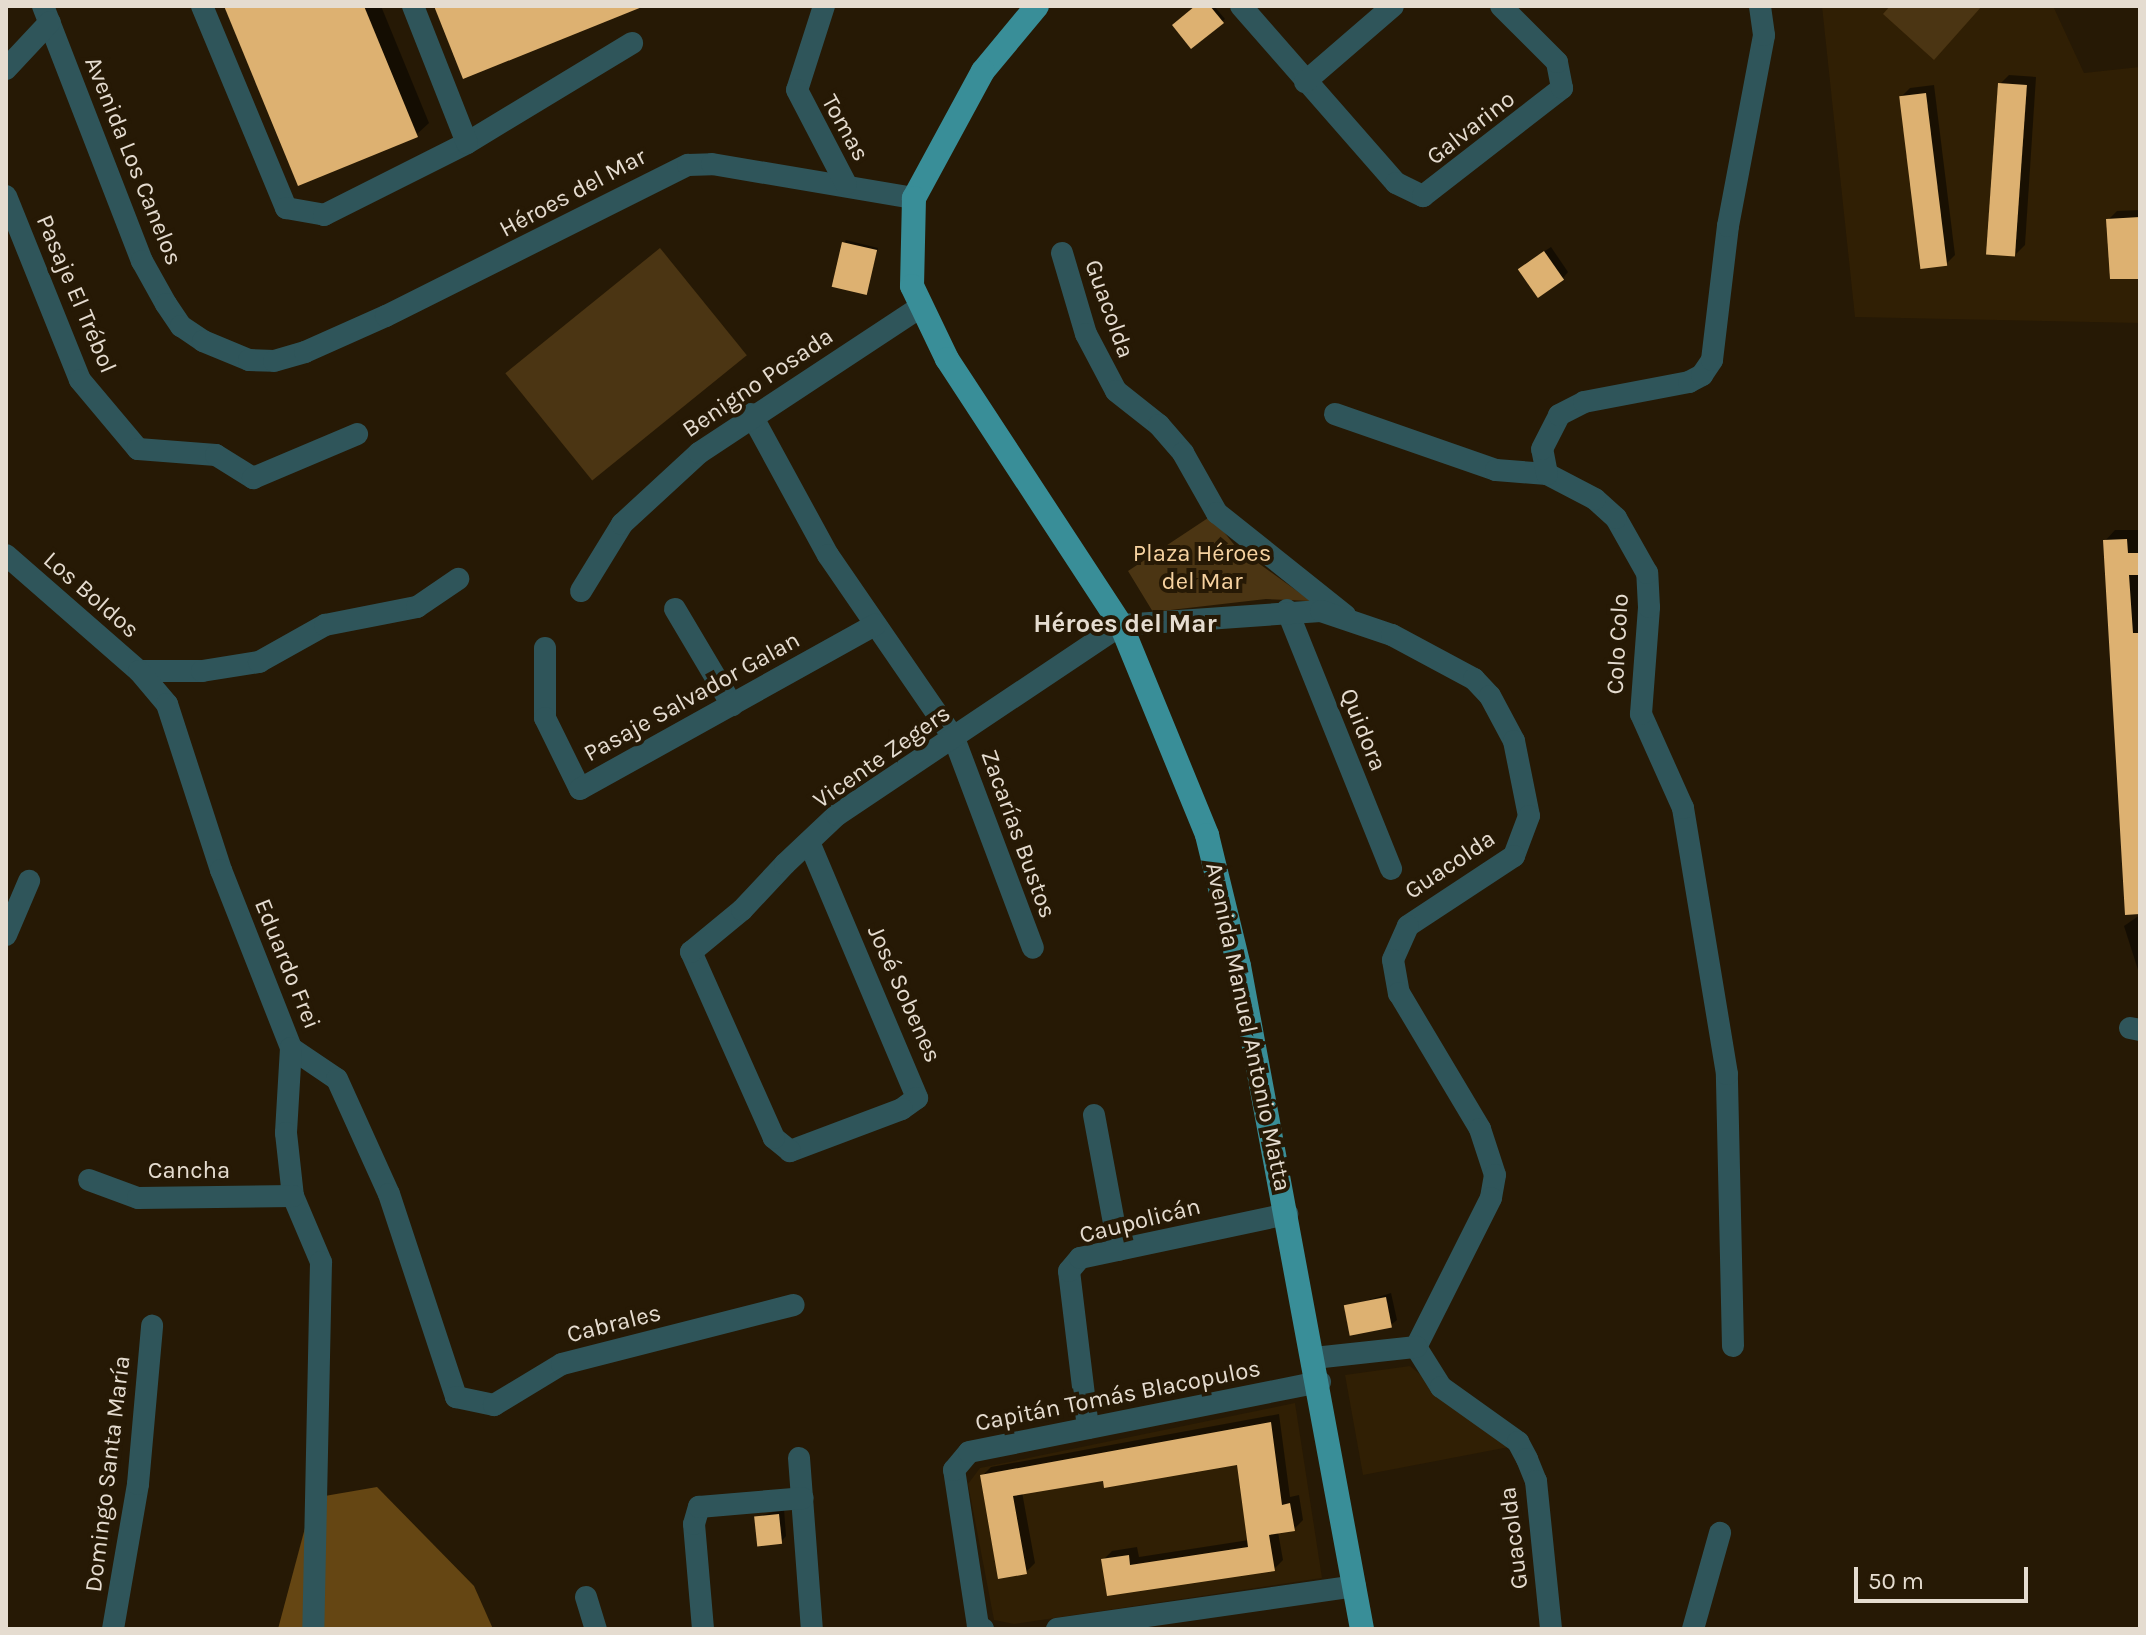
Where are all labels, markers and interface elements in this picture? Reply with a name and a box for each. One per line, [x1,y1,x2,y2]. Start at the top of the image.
street label: Avenida Los Canelos [78,53,188,269]
street label: Galvarino [1421,85,1521,171]
street label: Tomas [815,90,875,166]
street label: Héroes del Mar [495,142,651,244]
street label: Pasaje El Trébol [30,211,122,377]
street label: Guacolda [1078,256,1140,362]
street label: Benigno Posada [677,322,839,444]
park label: Plaza Héroes del Mar [1133,540,1271,596]
street label: Los Boldos [37,546,145,644]
street label: Colo Colo [1601,593,1635,695]
district label: Héroes del Mar [1033,608,1217,640]
street label: Pasaje Salvador Galan [579,626,805,768]
street label: Quidora [1333,684,1393,776]
street label: Vicente Zegers [808,699,956,815]
street label: Zacarías Bustos [974,746,1062,922]
street label: Guacolda [1399,824,1501,906]
street label: Avenida Manuel Antonio Matta [1199,860,1297,1194]
street label: Eduardo Frei [248,895,326,1033]
street label: José Sobenes [861,921,947,1067]
street label: Cancha [148,1157,230,1185]
street label: Caupolicán [1077,1192,1203,1250]
street label: Cabrales [564,1298,664,1350]
street label: Domingo Santa María [79,1354,137,1594]
street label: Capitán Tomás Blacopulos [973,1354,1263,1438]
street label: Guacolda [1493,1485,1535,1591]
scale bar [1858,1551,2032,1601]
text: 50 m [1868,1567,1924,1595]

